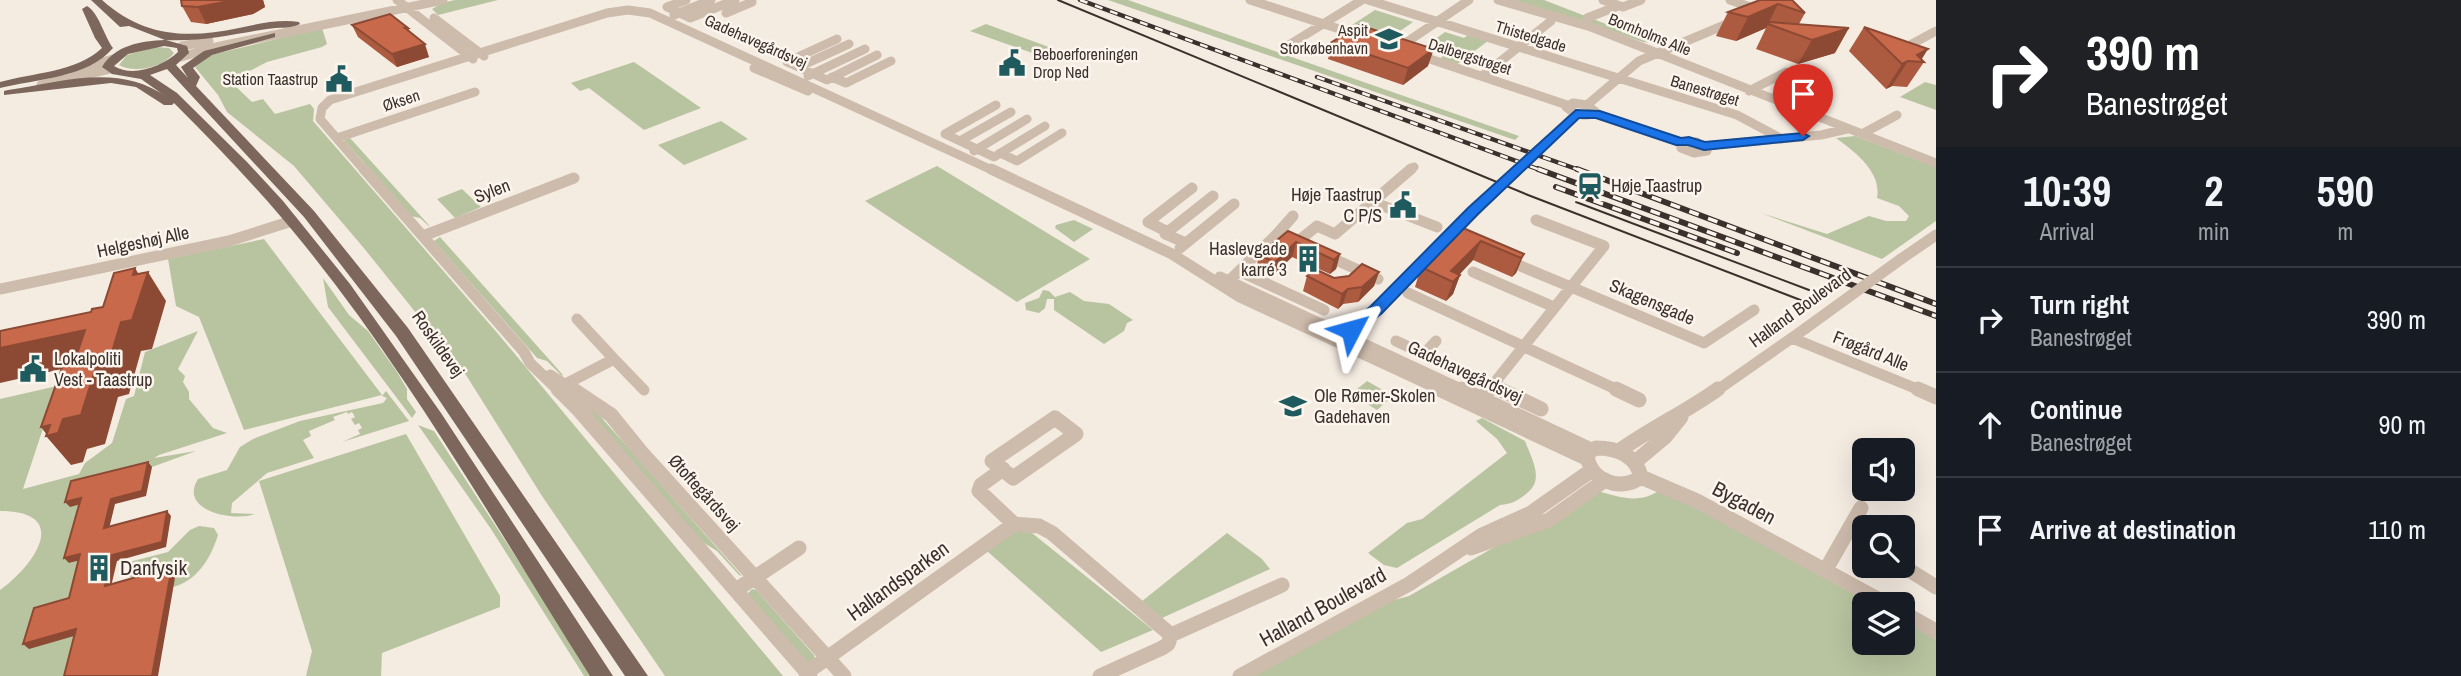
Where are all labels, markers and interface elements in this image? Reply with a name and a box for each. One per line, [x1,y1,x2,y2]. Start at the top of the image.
street label: Bornholms Alle [1605,7,1695,61]
street label: Gadehavegårdsvej [701,9,811,73]
street label: Thistedgade [1493,15,1569,57]
place label: Aspit Storkøbenhavn [1280,19,1368,59]
text: 390 m [2086,19,2200,85]
school or university icon: Aspit Storkøbenhavn [1374,24,1404,54]
icon: right [1971,28,2062,119]
street label: Dalbergstrøget [1426,32,1515,80]
place label: Beboerforeningen Drop Ned [1033,43,1138,83]
public building icon: Beboerforeningen Drop Ned [997,48,1027,78]
public building icon: Station Taastrup [324,64,354,94]
pin [1773,64,1833,136]
place label: Station Taastrup [222,68,318,90]
street label: Banestrøget [1668,69,1742,111]
icon: arrive [1784,75,1822,113]
text: Banestrøget [2086,82,2228,125]
street label: Øksen [380,84,422,116]
text: 10:39 [2023,163,2111,219]
text: 2 [2204,163,2223,219]
text: 590 [2317,163,2374,219]
station icon: Høje Taastrup [1575,171,1605,201]
street label: Sylen [470,172,514,209]
place label: Høje Taastrup [1611,173,1702,198]
place label: Høje Taastrup C P/S [1291,182,1382,228]
public building icon: Høje Taastrup C P/S [1388,190,1418,220]
text: Arrival [2040,216,2094,247]
text: min [2198,216,2230,247]
text: m [2337,216,2353,247]
street label: Helgeshøj Alle [95,220,191,263]
place label: Haslevgade karré 3 [1209,236,1287,282]
building icon: Haslevgade karré 3 [1293,244,1323,274]
street label: Halland Boulevard [1744,262,1856,353]
street label: Skagensgade [1606,272,1699,331]
text: Turn right [2030,287,2129,322]
position arrow [1314,293,1388,367]
icon: right [1971,301,2009,339]
text: 390 m [2367,302,2426,337]
street label: Roskildevej [406,305,471,382]
text: Banestrøget [2030,322,2132,353]
street label: Frøgård Alle [1830,324,1913,377]
street label: Gadehavegårdsvej [1404,334,1527,409]
place label: Lokalpoliti Vest - Taastrup [54,346,153,392]
public building icon: Lokalpoliti Vest - Taastrup [18,354,48,384]
place label: Ole Rømer-Skolen Gadehaven [1314,383,1435,429]
school or university icon: Ole Rømer-Skolen Gadehaven [1278,391,1308,421]
text: Continue [2030,392,2122,427]
icon: ahead [1971,406,2009,444]
text: 90 m [2379,407,2426,442]
text: Banestrøget [2030,427,2132,458]
map controls [1852,438,1915,655]
button: sound [1852,438,1915,501]
street label: Øtoftegårdsvej [663,449,746,537]
street label: Bygaden [1707,474,1781,531]
icon: arrive [1971,511,2009,549]
text: Arrive at destination [2030,512,2236,547]
text: 110 m [2368,512,2426,547]
button: search [1852,515,1915,578]
street label: Hallandsparken [841,534,955,627]
building icon: Danfysik [84,553,114,583]
place label: Danfysik [120,553,187,582]
street label: Halland Boulevard [1254,560,1391,653]
button: layers [1852,592,1915,655]

